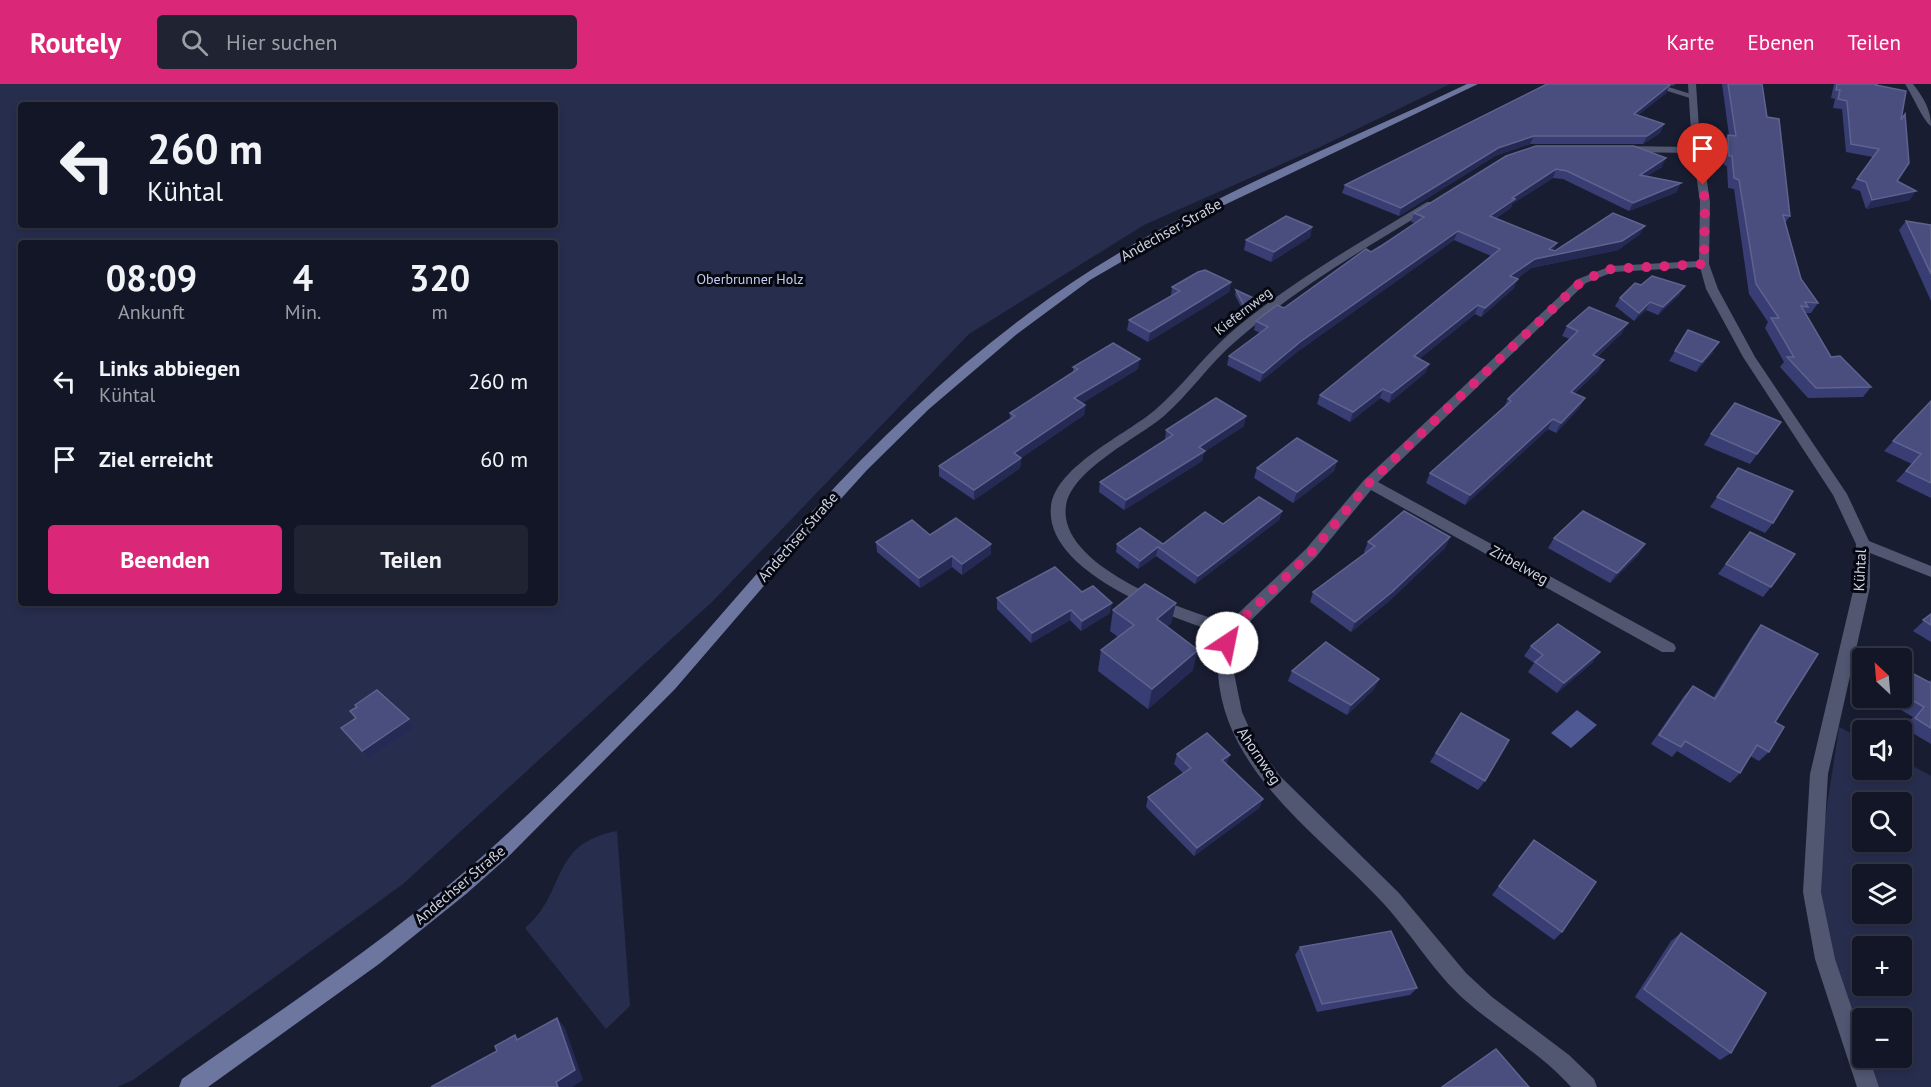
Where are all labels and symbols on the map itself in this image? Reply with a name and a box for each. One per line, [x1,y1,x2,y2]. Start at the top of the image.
pin [1677,123,1728,185]
street label: Andechser Straße [1117,194,1225,265]
park label: Oberbrunner Holz [696,270,804,288]
street label: Kiefernweg [1211,283,1275,339]
street label: Andechser Straße [754,488,842,585]
street label: Zirbelweg [1487,541,1552,588]
street label: Kühtal [1849,548,1870,592]
position arrow [1195,611,1259,675]
north arrow [1852,648,1912,708]
street label: Ahornweg [1233,724,1285,788]
street label: Andechser Straße [410,841,509,928]

